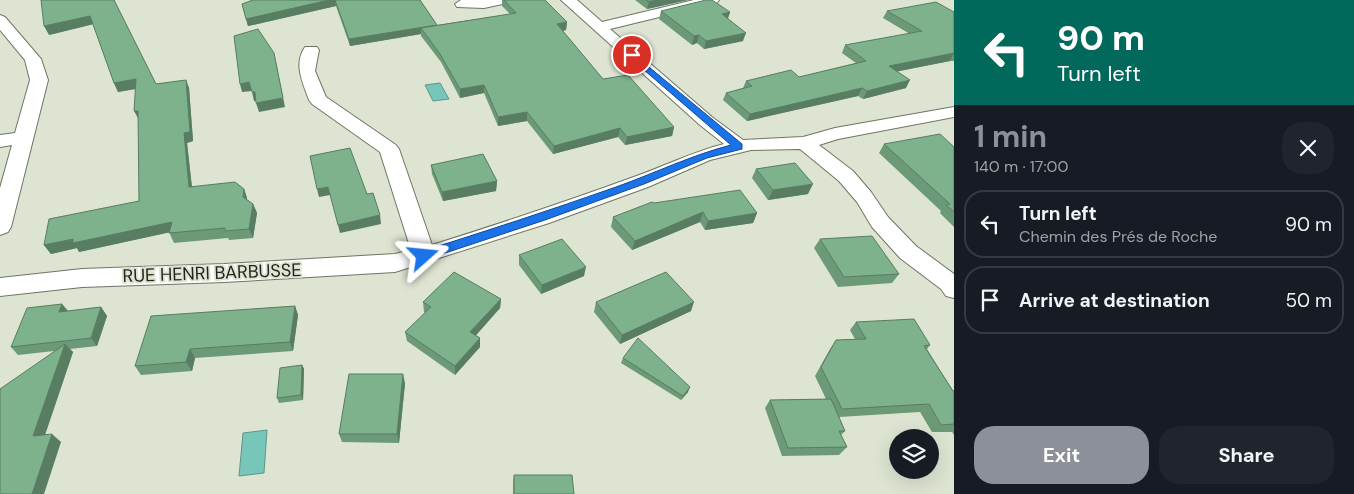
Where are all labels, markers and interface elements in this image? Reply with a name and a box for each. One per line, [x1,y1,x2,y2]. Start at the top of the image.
text: 90 m [1057,15,1145,61]
icon: left [974,20,1039,85]
pin [611,34,653,76]
icon: arrive [618,41,646,69]
text: Turn left [1057,59,1141,88]
text: 1 min [974,117,1047,156]
button: close [1282,122,1334,174]
text: 140 m · 17:00 [974,156,1069,177]
text: Turn left [1019,201,1097,226]
icon: left [976,210,1004,238]
text: 90 m [1285,212,1332,237]
text: Chemin des Prés de Roche [1019,226,1217,247]
position arrow [397,229,449,281]
street label: RUE HENRI BARBUSSE [122,258,302,288]
icon: arrive [976,286,1004,314]
text: Arrive at destination [1019,288,1210,313]
text: 50 m [1285,288,1332,313]
button: Exit [974,426,1149,484]
button: Share [1159,426,1334,484]
map controls [889,429,939,479]
button: layers [889,429,939,479]

